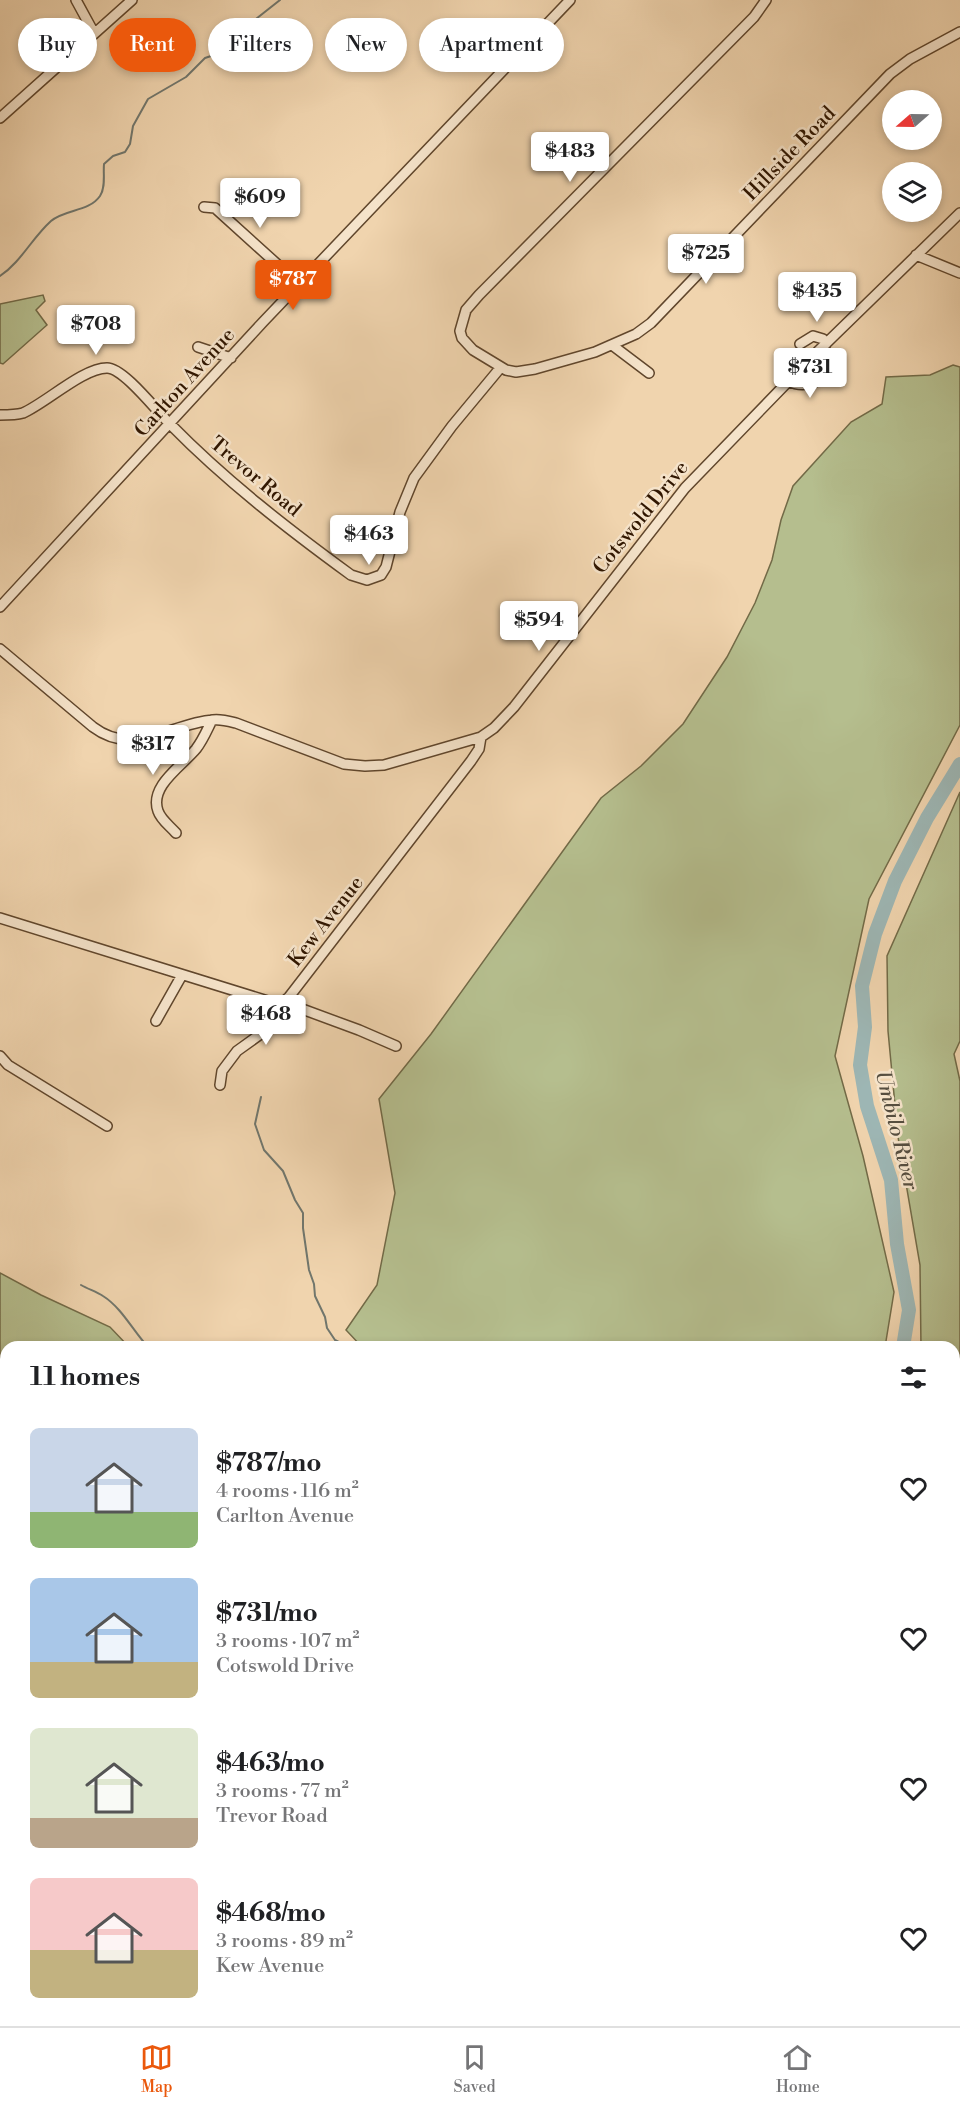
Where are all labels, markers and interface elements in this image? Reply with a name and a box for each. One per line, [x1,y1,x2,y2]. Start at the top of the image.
chip: Buy [18,18,97,72]
chip: Rent [109,18,196,72]
chip: Filters [208,18,313,72]
chip: New [325,18,407,72]
chip: Apartment [419,18,564,72]
north arrow [882,90,942,150]
map controls [882,90,942,222]
street label: Hillside Road [739,101,842,207]
pin: $483 [534,132,606,183]
text: $483 [545,139,595,164]
button: layers [882,162,942,222]
pin: $609 [224,178,296,229]
text: $609 [234,185,286,210]
pin: $725 [670,234,742,285]
text: $725 [682,241,730,266]
pin: $787 [257,260,329,311]
text: $787 [269,267,317,292]
pin: $435 [781,272,853,323]
text: $435 [792,279,842,304]
pin: $708 [60,305,132,356]
text: $708 [71,312,121,337]
street label: Carlton Avenue [130,323,241,443]
pin: $731 [774,348,846,399]
text: $731 [788,355,832,380]
street label: Trevor Road [204,432,306,523]
street label: Cotswold Drive [588,456,694,580]
pin: $463 [333,515,405,566]
text: $463 [344,522,394,547]
pin: $594 [503,601,575,652]
text: $594 [514,608,564,633]
pin: $317 [117,725,189,776]
text: $317 [131,732,175,757]
street label: Kew Avenue [283,872,369,972]
pin: $468 [230,995,302,1046]
text: $468 [241,1002,291,1027]
water label: Umbilo River [869,1068,924,1194]
text: 11 homes [30,1361,140,1393]
icon: filters [897,1361,930,1394]
text: $787/mo [216,1447,322,1479]
icon: home [78,1452,150,1524]
icon: heart [897,1472,930,1505]
text: 4 rooms · 116 m² [216,1479,359,1504]
text: Carlton Avenue [216,1504,354,1529]
text: $731/mo [216,1597,318,1629]
icon: home [78,1602,150,1674]
icon: heart [897,1622,930,1655]
text: 3 rooms · 107 m² [216,1629,360,1654]
text: Cotswold Drive [216,1654,354,1679]
text: $463/mo [216,1747,325,1779]
icon: home [78,1752,150,1824]
icon: heart [897,1772,930,1805]
text: 3 rooms · 77 m² [216,1779,349,1804]
text: Trevor Road [216,1804,328,1829]
text: $468/mo [216,1897,326,1929]
icon: home [78,1902,150,1974]
icon: heart [897,1922,930,1955]
text: 3 rooms · 89 m² [216,1929,353,1954]
text: Kew Avenue [216,1954,324,1979]
tab: Map [140,2041,173,2097]
tab: Saved [454,2041,496,2097]
tab: Home [776,2041,820,2097]

